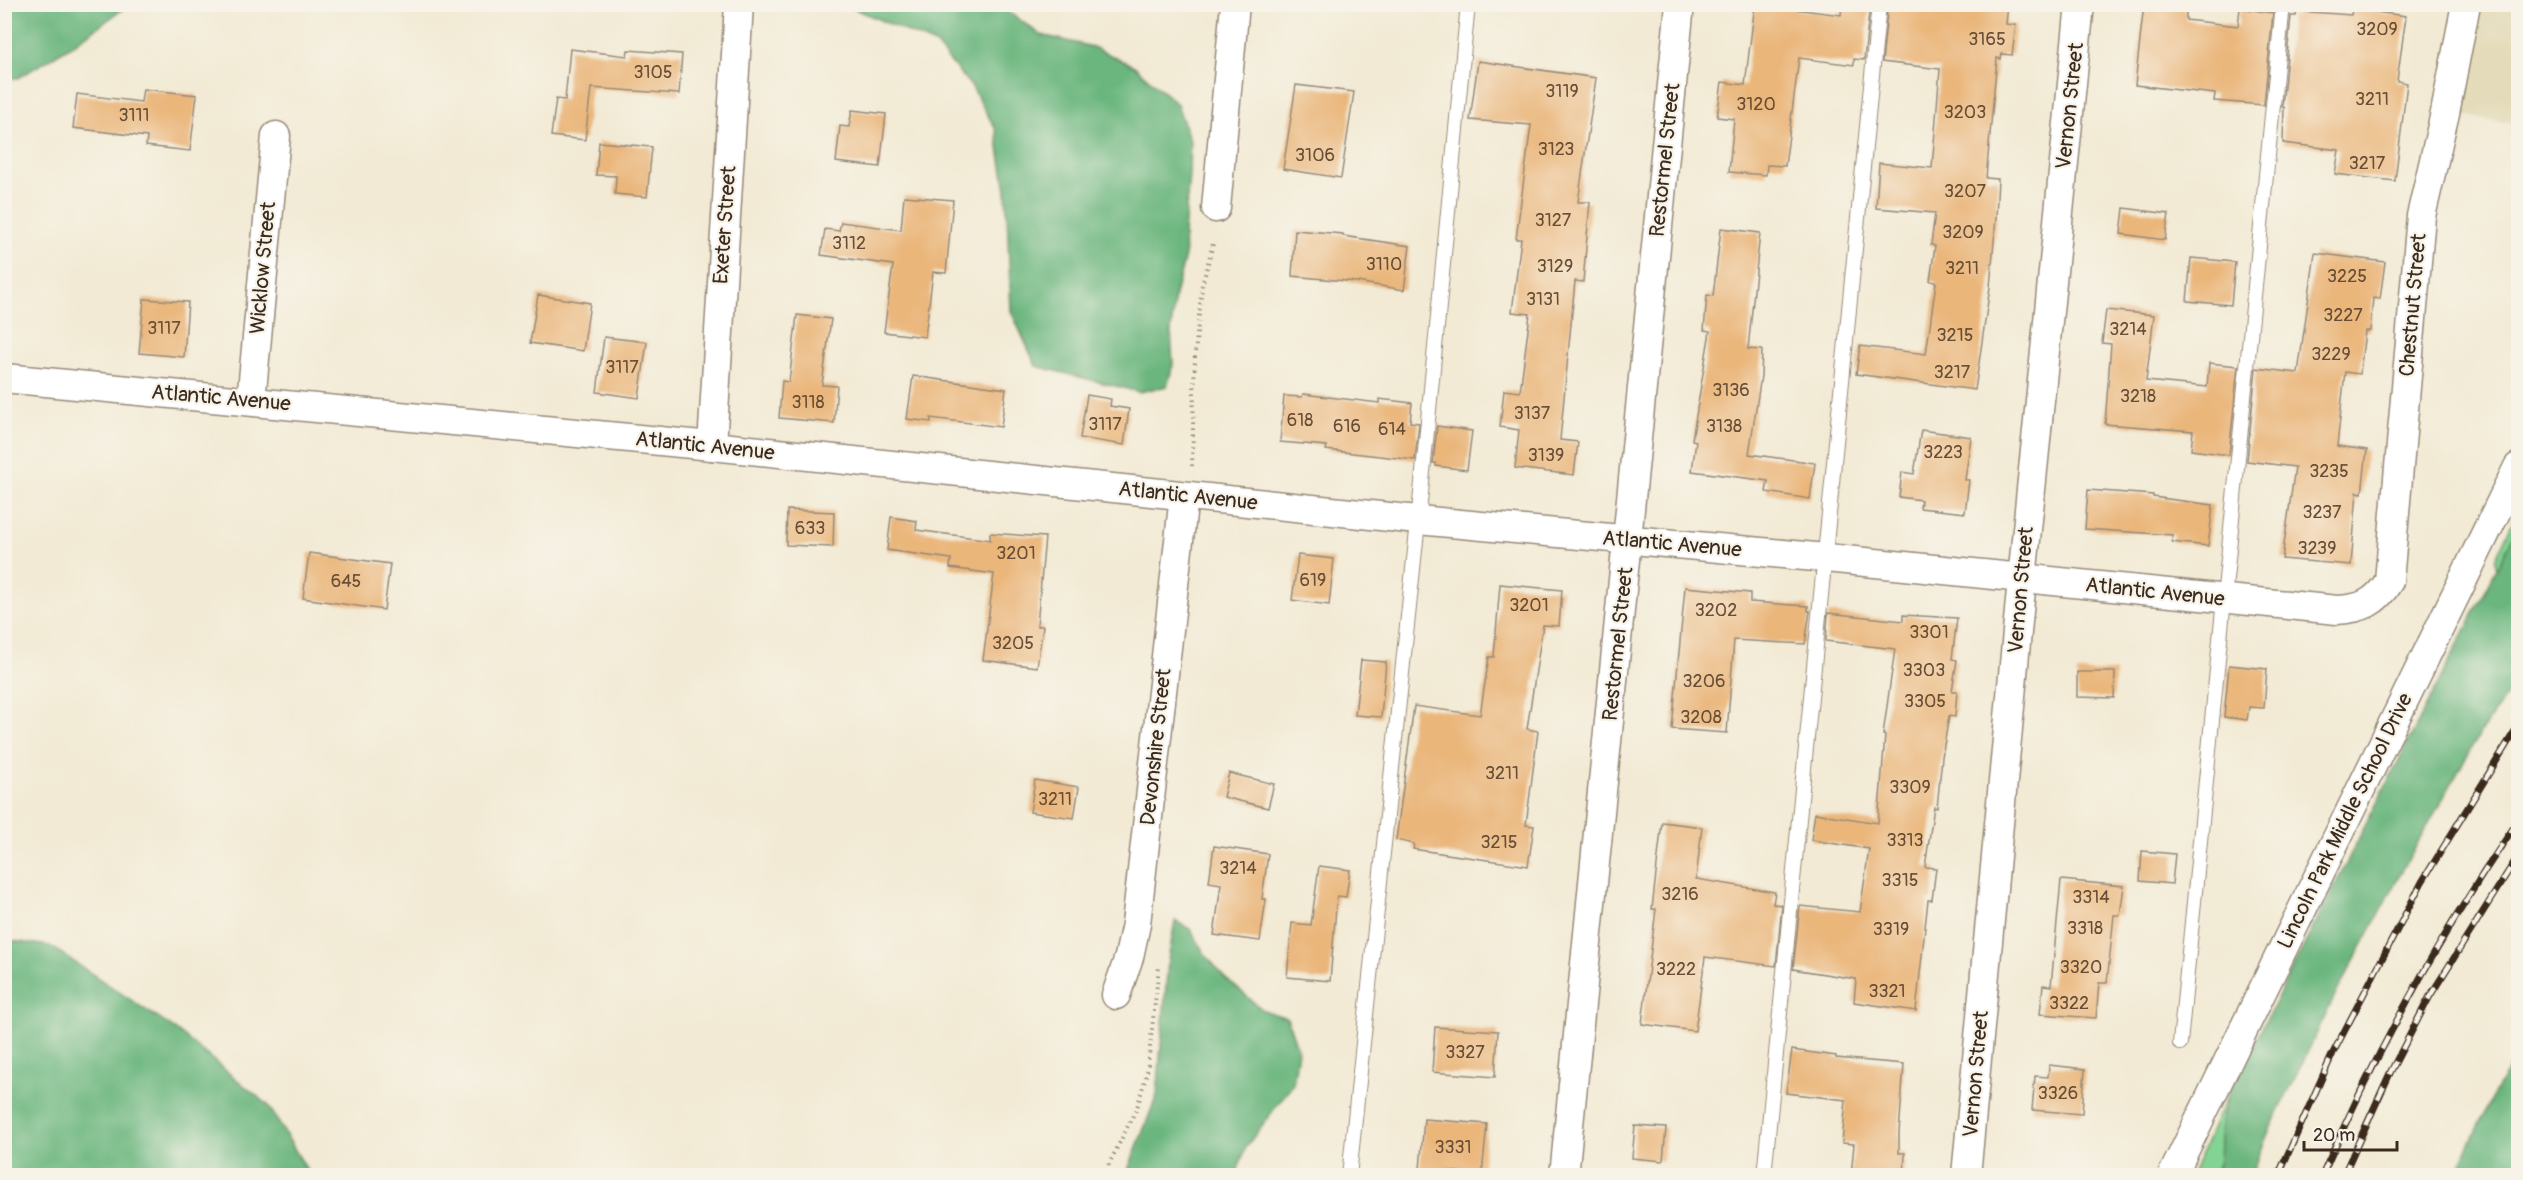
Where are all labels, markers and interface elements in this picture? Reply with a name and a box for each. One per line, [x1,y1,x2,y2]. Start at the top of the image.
house number: 3209 [2356,18,2398,41]
house number: 3165 [1968,28,2006,51]
street label: Vernon Street [2050,41,2090,171]
house number: 3105 [633,61,673,84]
house number: 3119 [1545,80,1579,103]
street label: Restormel Street [1643,81,1687,238]
house number: 3211 [2355,88,2389,111]
house number: 3120 [1736,93,1776,116]
house number: 3203 [1944,101,1986,124]
house number: 3111 [118,104,150,127]
house number: 3123 [1538,138,1574,161]
house number: 3106 [1295,144,1335,167]
house number: 3217 [2349,152,2386,175]
street label: Exeter Street [707,164,743,285]
house number: 3207 [1944,180,1986,203]
street label: Wicklow Street [244,200,282,335]
house number: 3127 [1535,209,1572,232]
house number: 3209 [1942,221,1984,244]
house number: 3112 [832,232,866,255]
street label: Chestnut Street [2393,232,2433,378]
house number: 3110 [1366,253,1402,276]
house number: 3129 [1537,255,1573,278]
house number: 3211 [1945,257,1979,280]
house number: 3225 [2327,265,2367,288]
house number: 3131 [1526,288,1560,311]
house number: 3227 [2323,304,2363,327]
house number: 3117 [147,317,181,340]
house number: 3214 [2109,318,2147,341]
house number: 3215 [1937,324,1973,347]
house number: 3229 [2311,343,2351,366]
house number: 3117 [605,356,639,379]
house number: 3217 [1934,361,1971,384]
street label: Atlantic Avenue [150,378,292,418]
house number: 3136 [1712,379,1750,402]
house number: 3218 [2120,385,2156,408]
house number: 3118 [791,391,825,414]
house number: 3137 [1514,402,1551,425]
house number: 618 [1287,409,1313,432]
house number: 3117 [1088,413,1122,436]
house number: 616 [1333,415,1361,438]
house number: 3138 [1706,415,1742,438]
house number: 614 [1378,418,1407,441]
street label: Atlantic Avenue [634,425,777,467]
house number: 3223 [1923,441,1963,464]
house number: 3139 [1528,444,1564,467]
house number: 3235 [2309,460,2349,483]
street label: Atlantic Avenue [1117,475,1260,517]
house number: 3237 [2302,501,2342,524]
house number: 633 [795,517,825,540]
street label: Atlantic Avenue [1601,524,1743,564]
street label: Vernon Street [2002,525,2040,655]
house number: 3239 [2298,537,2336,560]
house number: 3201 [996,542,1036,565]
street label: Restormel Street [1596,565,1640,722]
house number: 619 [1300,569,1326,592]
house number: 645 [331,570,361,593]
street label: Atlantic Avenue [2084,571,2227,613]
house number: 3201 [1509,594,1549,617]
house number: 3202 [1695,599,1737,622]
house number: 3301 [1909,621,1949,644]
house number: 3205 [992,632,1034,655]
house number: 3303 [1903,659,1945,682]
street label: Devonshire Street [1134,667,1178,827]
house number: 3206 [1683,670,1725,693]
street label: Lincoln Park Middle School Drive [2271,688,2419,953]
house number: 3305 [1904,690,1946,713]
house number: 3208 [1680,706,1722,729]
house number: 3211 [1485,762,1519,785]
house number: 3309 [1889,776,1931,799]
house number: 3211 [1038,788,1072,811]
house number: 3313 [1886,829,1924,852]
house number: 3215 [1481,831,1517,854]
house number: 3214 [1219,857,1257,880]
house number: 3315 [1882,869,1918,892]
house number: 3216 [1661,883,1699,906]
house number: 3314 [2072,886,2110,909]
house number: 3318 [2067,917,2103,940]
house number: 3319 [1873,918,1909,941]
house number: 3320 [2060,956,2102,979]
house number: 3222 [1656,958,1696,981]
house number: 3321 [1868,980,1906,1003]
house number: 3322 [2049,992,2089,1015]
street label: Vernon Street [1957,1009,1995,1139]
house number: 3327 [1445,1041,1485,1064]
house number: 3326 [2038,1082,2078,1105]
scale bar [2304,1114,2397,1152]
text: 20 m [2313,1124,2355,1147]
house number: 3331 [1434,1136,1472,1159]

